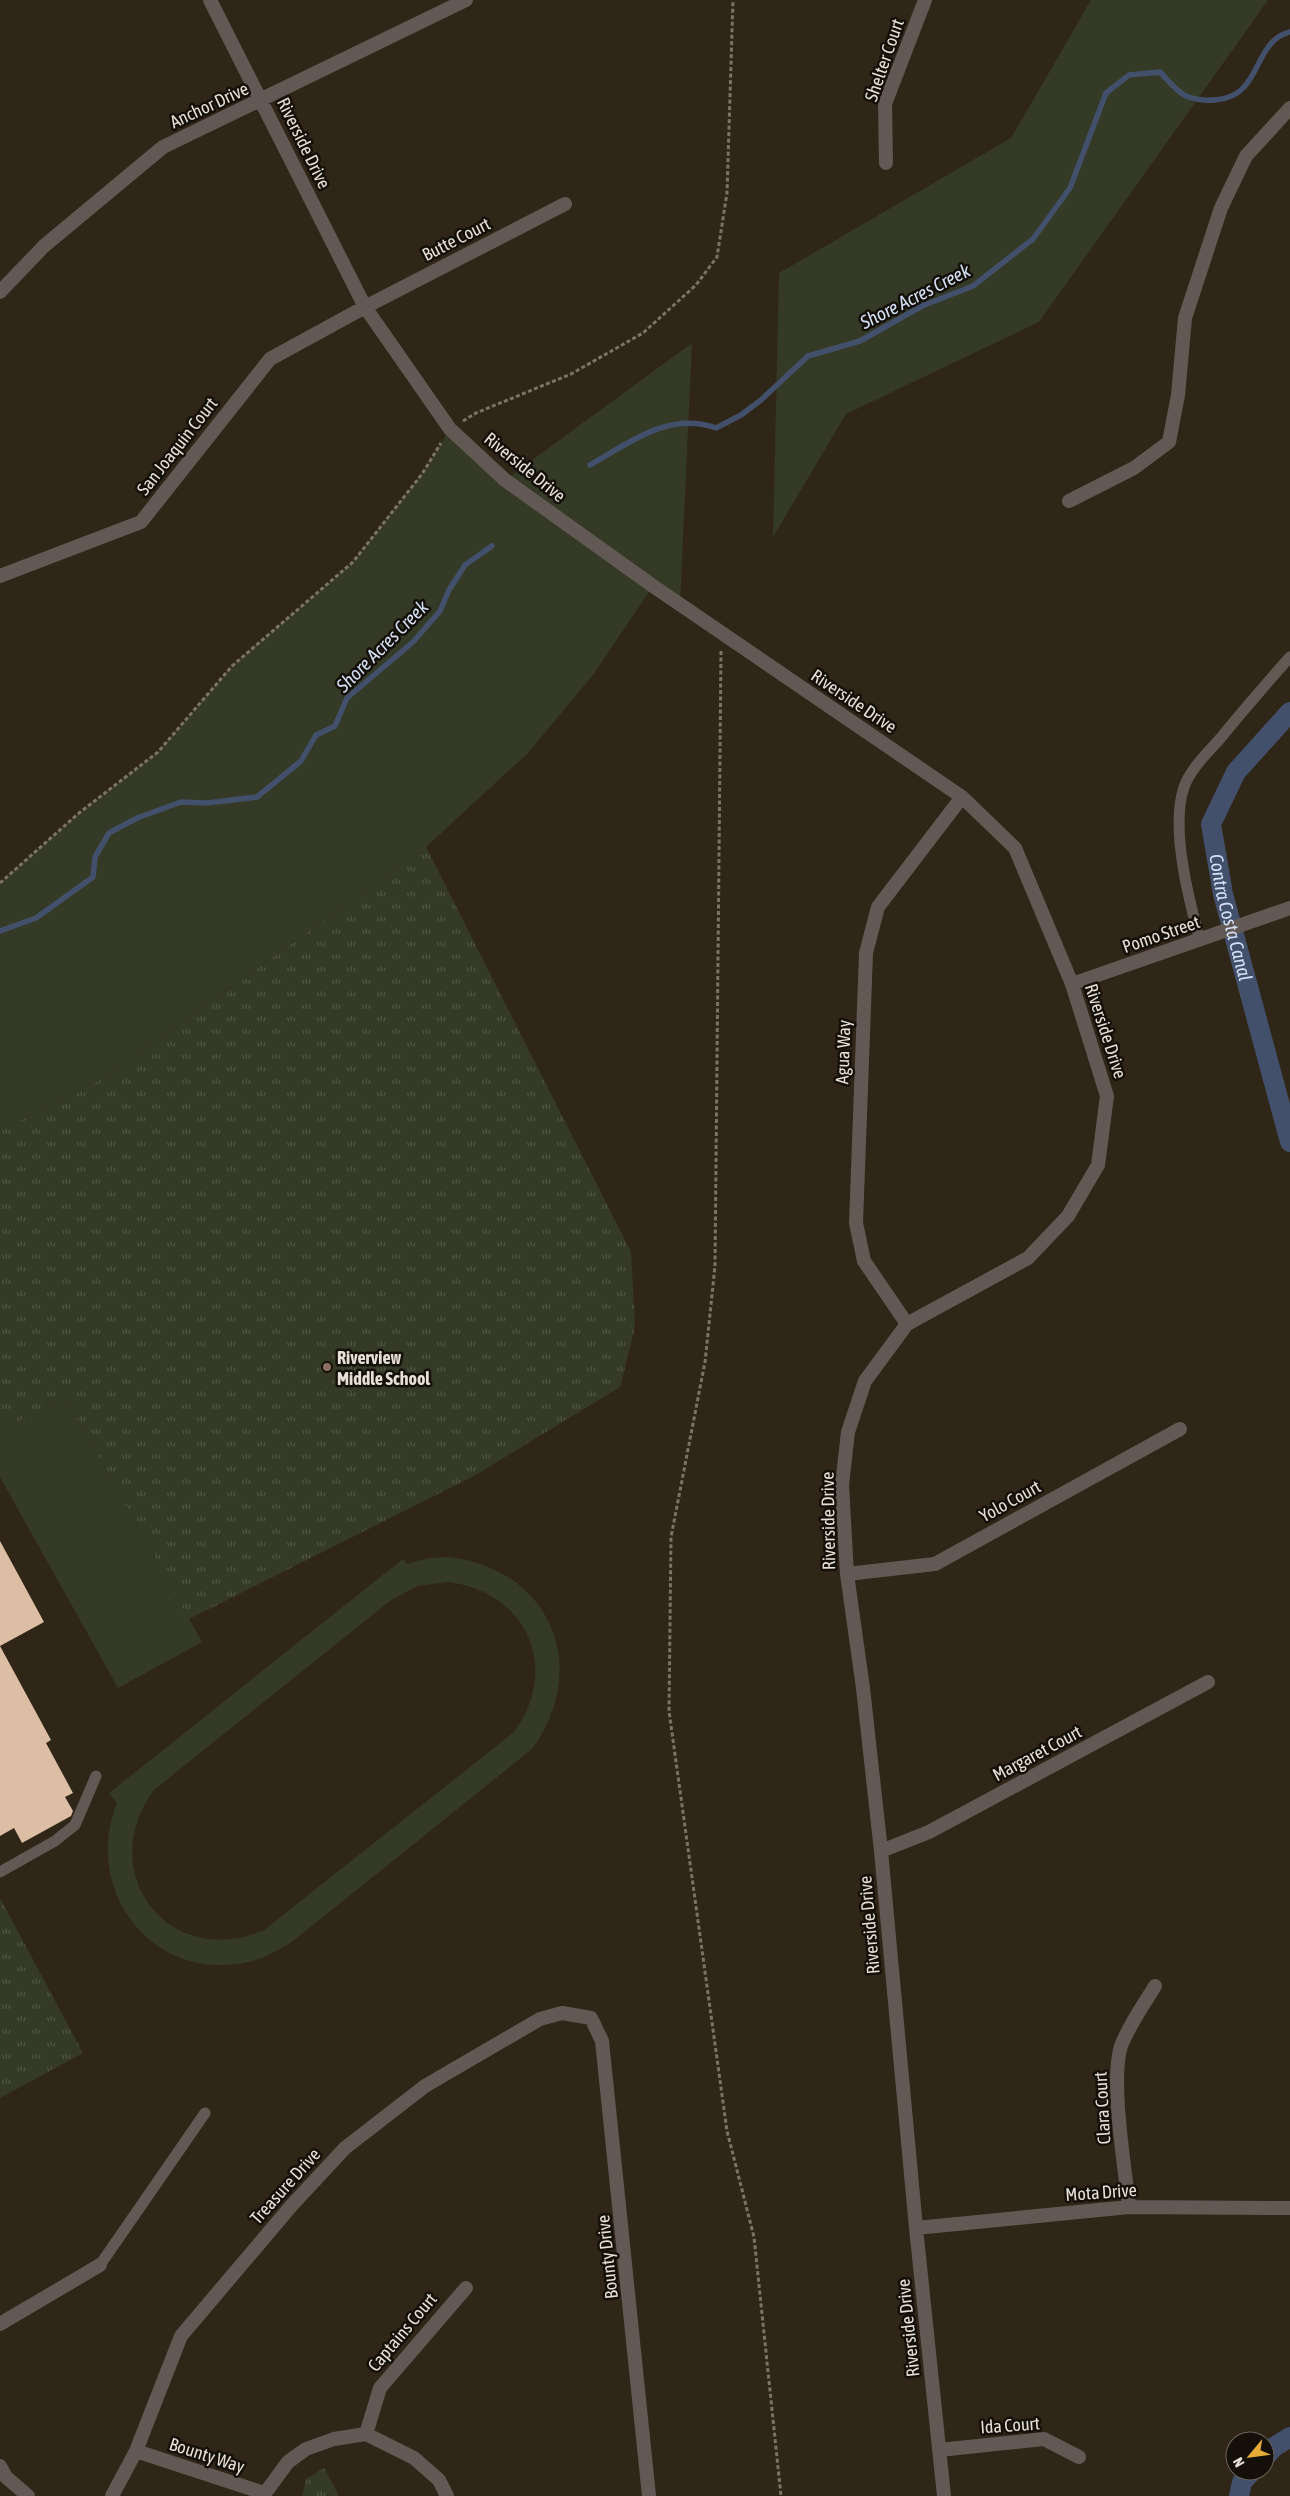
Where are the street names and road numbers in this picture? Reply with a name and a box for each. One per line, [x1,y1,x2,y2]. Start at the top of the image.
street label: Shelter Court [860,16,908,104]
street label: Anchor Drive [166,78,252,132]
street label: Riverside Drive [273,94,335,192]
street label: Butte Court [418,213,494,265]
street label: San Joaquin Court [132,393,222,499]
street label: Riverside Drive [480,428,570,506]
street label: Riverside Drive [807,665,901,737]
street label: Pomo Street [1120,911,1202,957]
street label: Riverside Drive [1081,981,1131,1081]
street label: Agua Way [831,1019,855,1085]
street label: Riverside Drive [817,1472,839,1570]
street label: Yolo Court [976,1476,1044,1526]
street label: Margaret Court [989,1721,1085,1785]
street label: Riverside Drive [854,1875,884,1975]
street label: Clara Court [1090,2071,1114,2145]
street label: Treasure Drive [246,2144,324,2228]
street label: Mota Drive [1065,2179,1137,2205]
street label: Bounty Drive [592,2214,622,2300]
street label: Riverside Drive [892,2278,924,2378]
street label: Captains Court [363,2289,441,2375]
street label: Ida Court [980,2412,1040,2438]
street label: Bounty Way [167,2433,247,2477]

